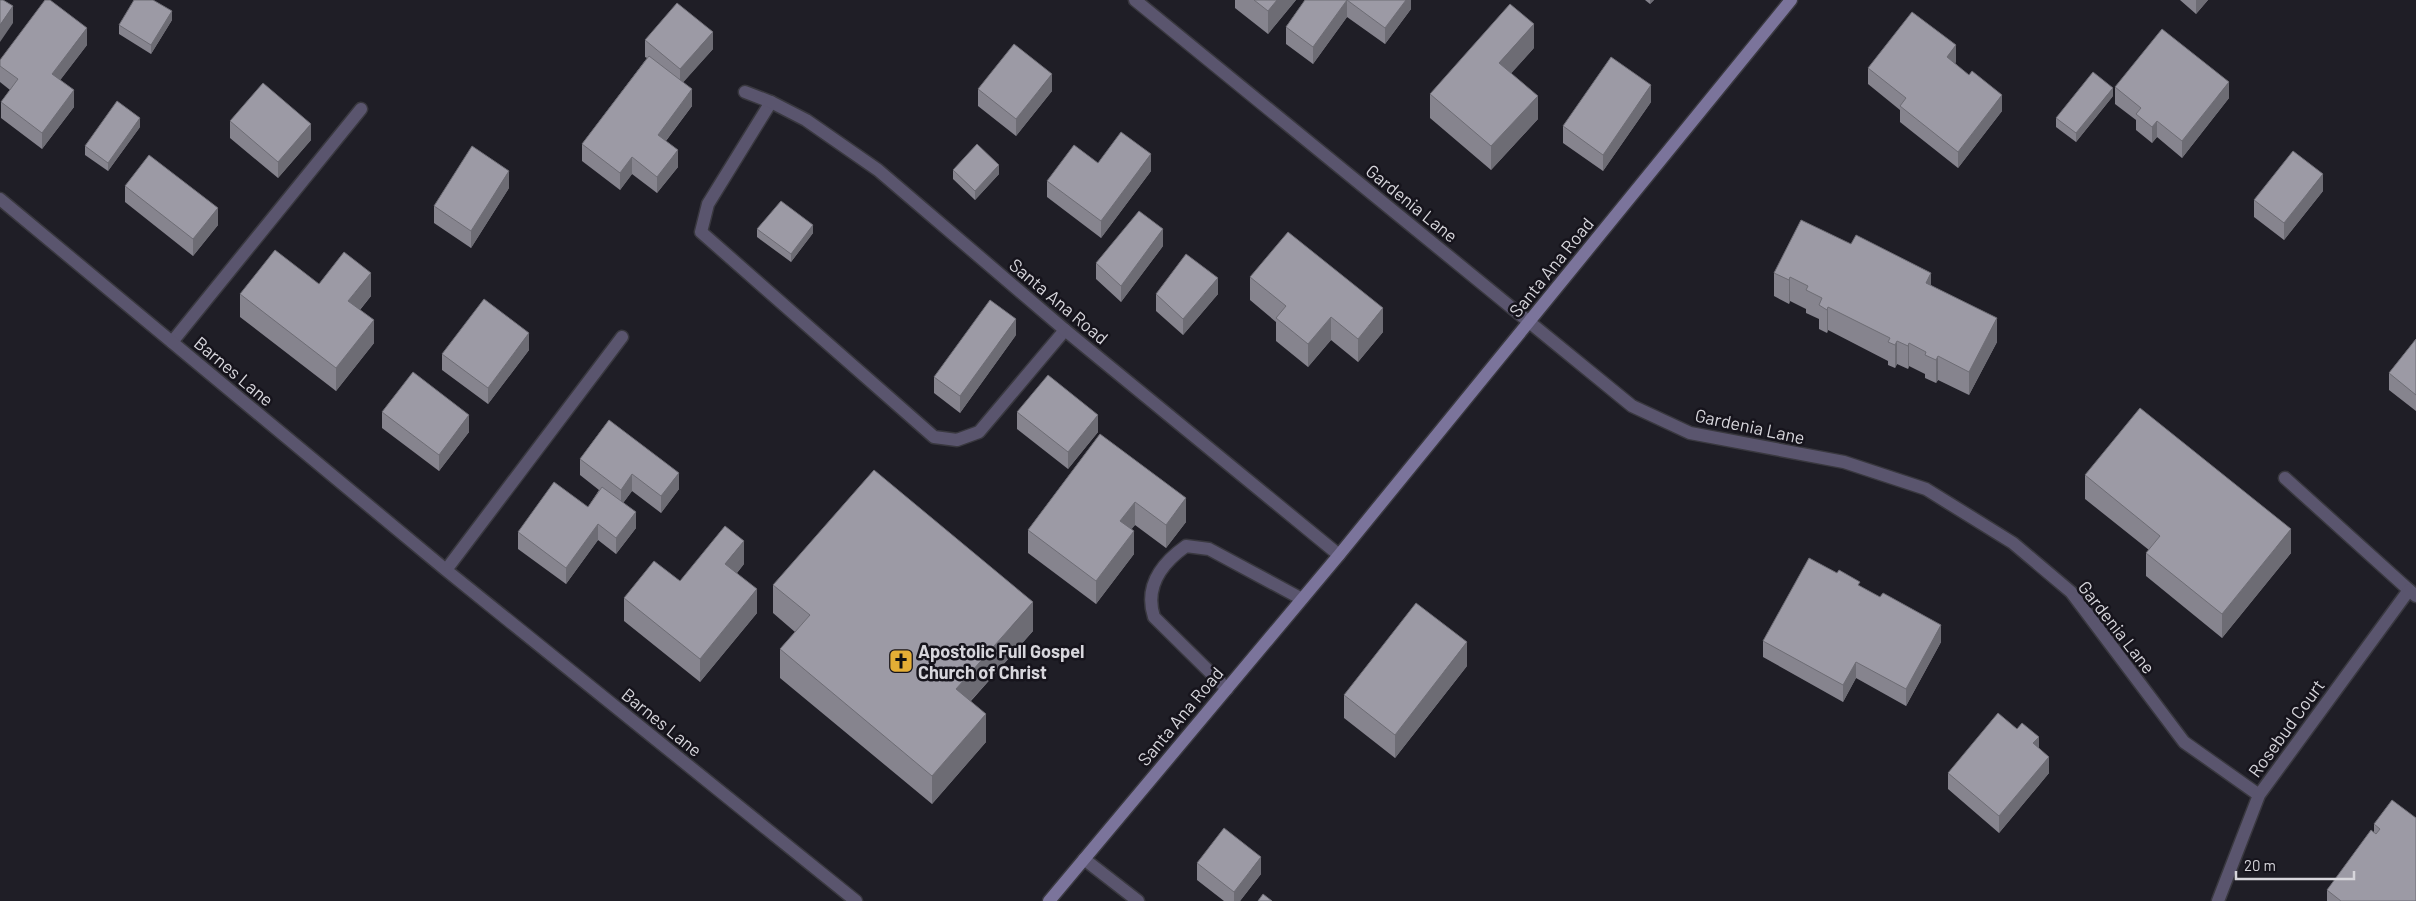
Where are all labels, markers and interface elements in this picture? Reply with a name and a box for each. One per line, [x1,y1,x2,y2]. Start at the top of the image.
street label: Gardenia Lane [1362,159,1462,247]
street label: Santa Ana Road [1504,213,1598,321]
street label: Santa Ana Road [1005,253,1113,349]
street label: Barnes Lane [190,331,278,411]
street label: Gardenia Lane [1693,404,1807,448]
street label: Gardenia Lane [2074,576,2160,678]
place label: Apostolic Full Gospel Church of Christ [918,640,1084,683]
church icon: Apostolic Full Gospel Church of Christ [888,648,914,674]
street label: Santa Ana Road [1132,662,1228,770]
street label: Rosebud Court [2243,675,2329,781]
street label: Barnes Lane [617,683,707,761]
scale bar [2236,848,2354,880]
text: 20 m [2244,856,2276,874]

